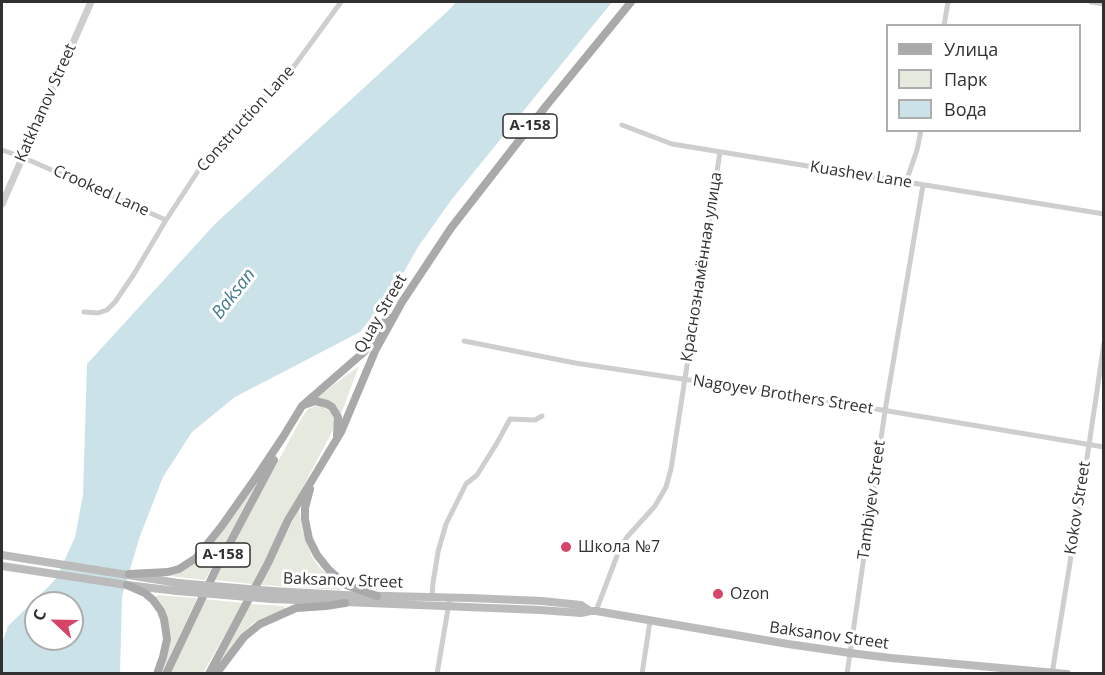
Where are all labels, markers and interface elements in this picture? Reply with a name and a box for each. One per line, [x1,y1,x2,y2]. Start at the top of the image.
legend [886,24,1081,132]
text: Улица [944,37,998,61]
street label: Katkhanov Street [11,41,81,165]
street label: Construction Lane [193,62,299,176]
text: Парк [944,67,987,91]
text: Вода [944,97,987,121]
road number: А-158 [503,114,557,138]
street label: Kuashev Lane [809,157,913,193]
street label: Crooked Lane [50,161,152,221]
street label: Краснознамённая улица [678,171,726,363]
water label: Baksan [208,264,260,324]
street label: Quay Street [351,271,411,357]
street label: Nagoyev Brothers Street [691,371,875,419]
street label: Tambiyev Street [854,439,890,561]
street label: Kokov Street [1061,460,1095,556]
place label: Школа №7 [578,537,660,557]
marker: Школа №7 [559,540,573,554]
road number: А-158 [196,543,250,567]
street label: Baksanov Street [282,569,404,593]
place label: Ozon [730,584,769,604]
marker: Ozon [711,587,725,601]
north arrow [24,591,84,651]
text: С [27,606,51,624]
street label: Baksanov Street [768,618,890,654]

